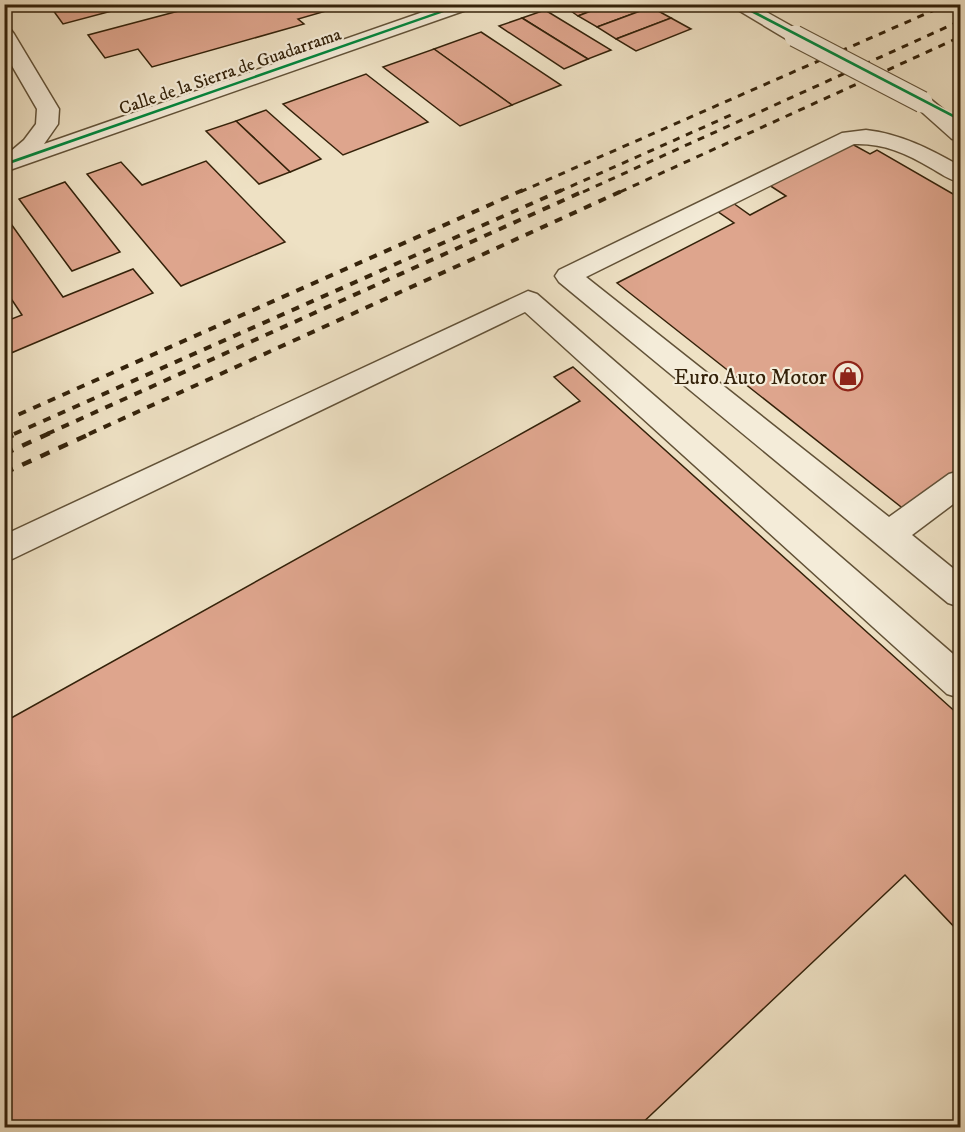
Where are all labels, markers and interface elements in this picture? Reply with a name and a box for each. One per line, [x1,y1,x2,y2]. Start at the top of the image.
street label: Calle de la Sierra de Guadarrama [116,23,345,120]
shop icon: Euro Auto Motor [832,360,864,392]
place label: Euro Auto Motor [674,364,828,391]

